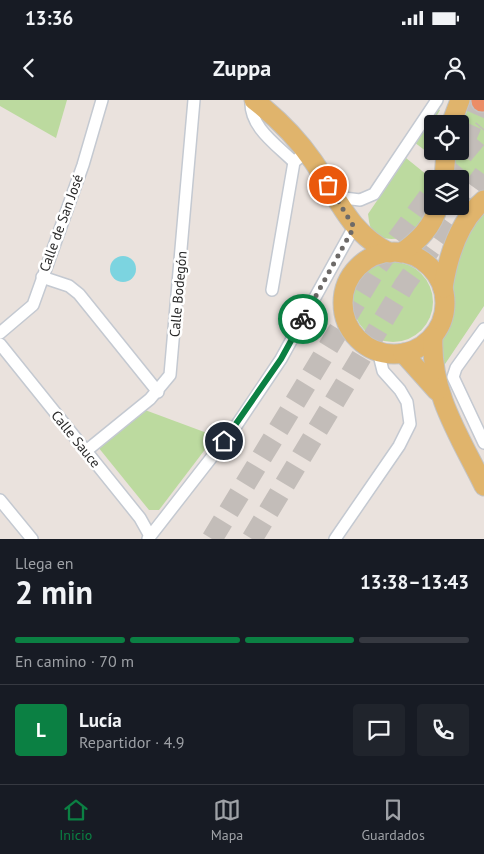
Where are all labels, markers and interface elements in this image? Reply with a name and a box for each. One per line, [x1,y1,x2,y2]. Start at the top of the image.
text: 13:36 [25,6,73,30]
icon: back [15,54,43,82]
text: Zuppa [213,54,271,82]
icon: person [441,54,469,82]
map controls [424,115,469,215]
button: locate [424,115,469,160]
pin [307,164,349,206]
button: layers [424,170,469,215]
icon: bag [314,171,342,199]
street label: Calle de San José [35,172,87,274]
street label: Calle Bodegón [165,250,191,338]
courier [278,294,328,344]
icon: bike [289,305,317,333]
street label: Calle Sauce [47,407,105,471]
pin [203,420,245,462]
icon: home [210,427,238,455]
text: Llega en [15,553,74,573]
text: 13:38–13:43 [360,570,469,594]
text: 2 min [15,571,93,613]
text: En camino · 70 m [15,651,134,671]
button: chat [353,704,405,756]
button: phone [417,704,469,756]
text: Lucía [79,708,122,732]
text: L [36,718,46,742]
text: Repartidor · 4.9 [79,732,184,752]
tab: Inicio [59,796,92,844]
tab: Mapa [211,796,243,844]
tab: Guardados [362,796,425,844]

